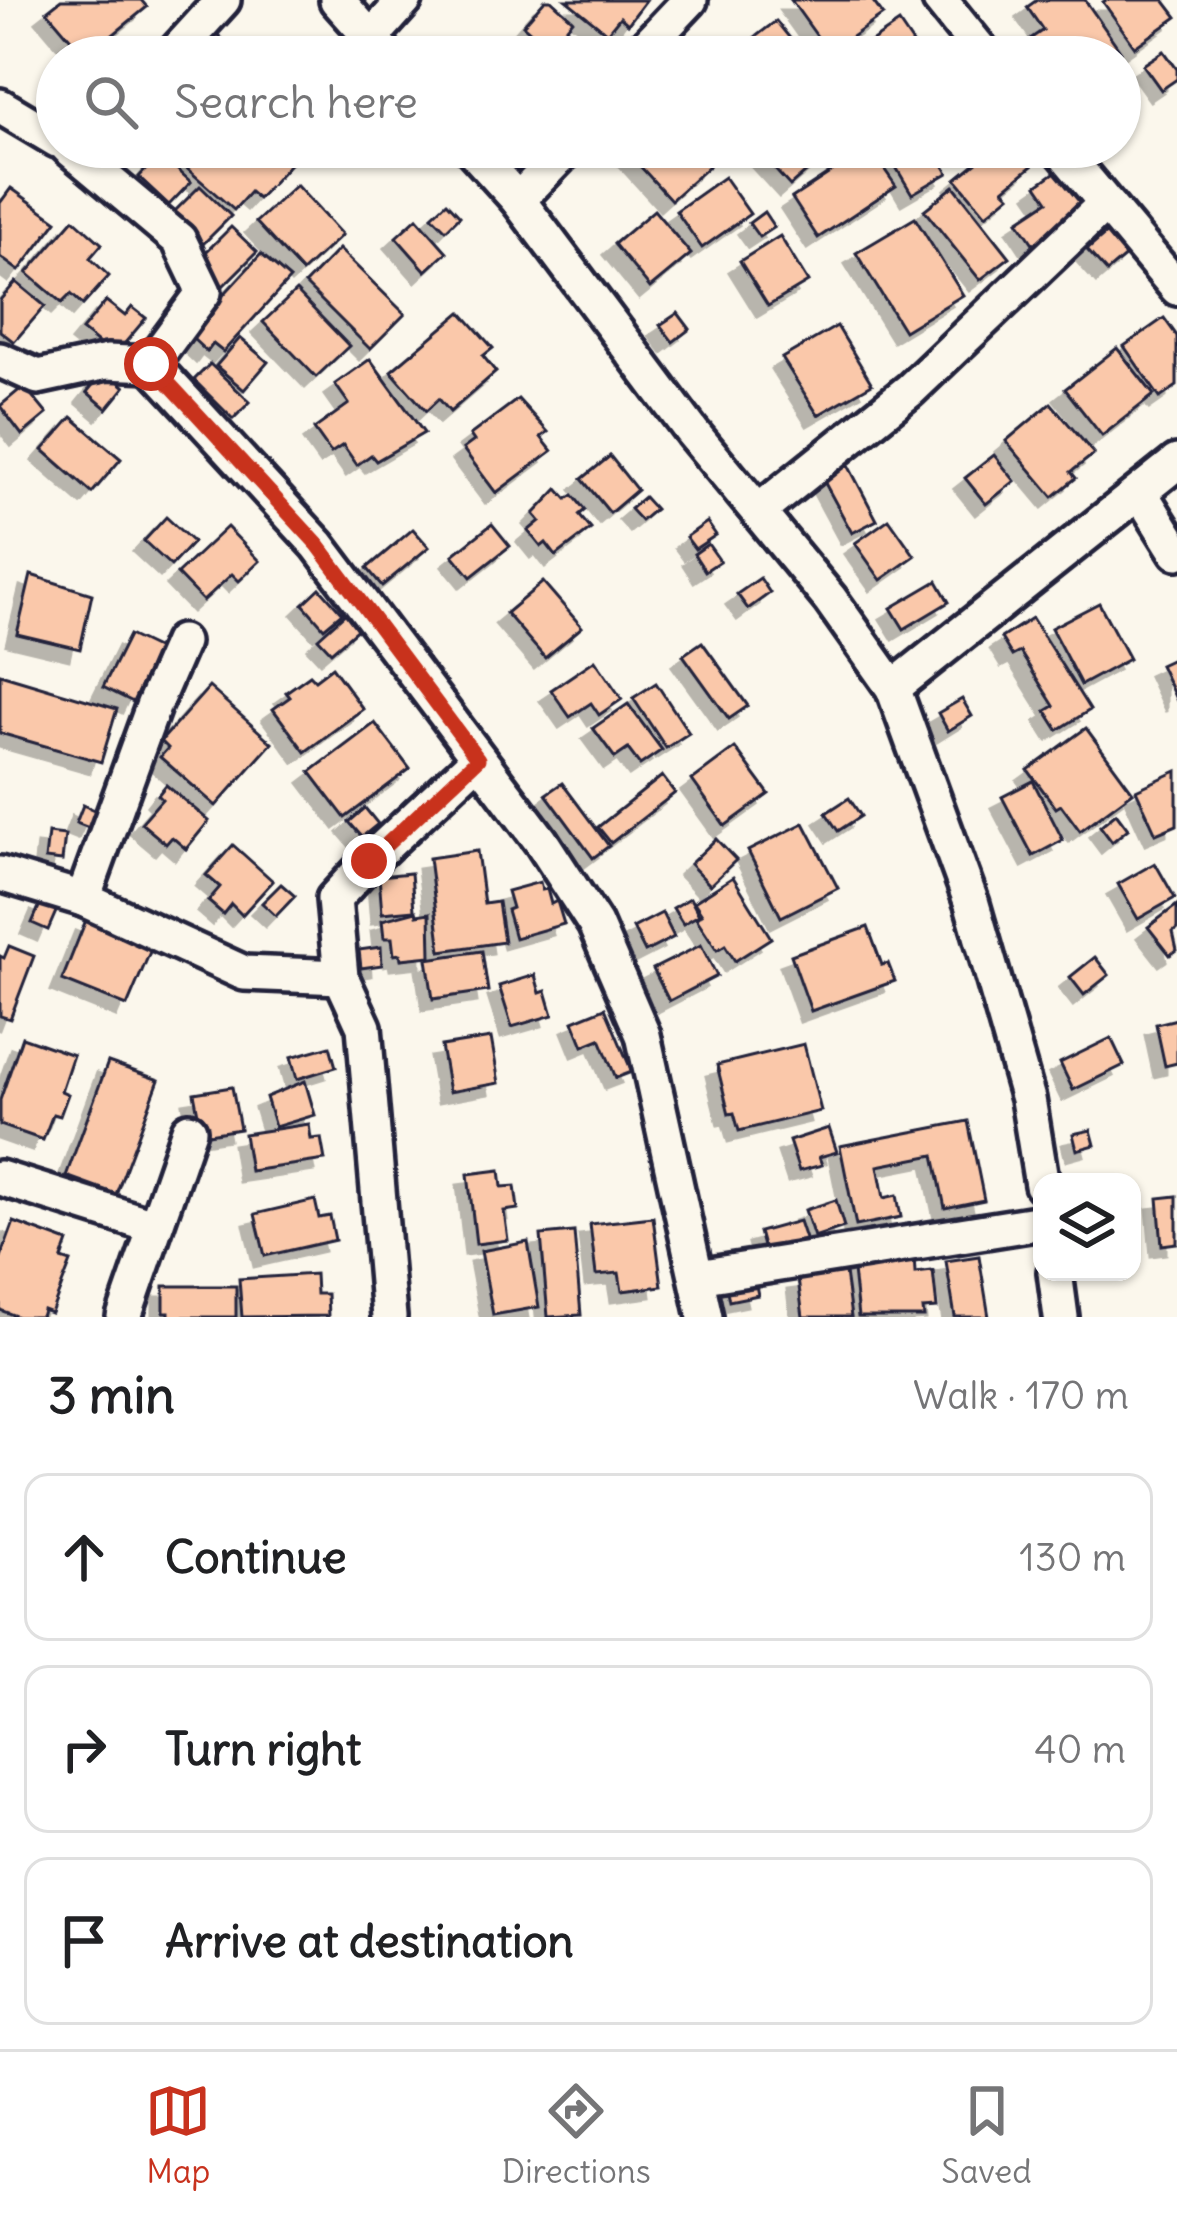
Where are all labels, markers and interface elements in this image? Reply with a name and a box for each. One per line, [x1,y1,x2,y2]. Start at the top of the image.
search box [36,36,1141,168]
icon: search [78,69,144,135]
text: Search here [174,74,418,130]
route start [124,337,178,391]
route end [342,834,396,888]
map controls [1033,1173,1141,1281]
button: layers [1033,1173,1141,1281]
text: 3 min [48,1363,175,1427]
text: Walk · 170 m [913,1371,1129,1420]
icon: ahead [51,1524,117,1590]
text: Continue [165,1529,347,1585]
text: 130 m [1019,1533,1126,1582]
icon: right [51,1716,117,1782]
text: Turn right [165,1721,361,1777]
text: 40 m [1034,1725,1126,1774]
icon: arrive [51,1908,117,1974]
text: Arrive at destination [165,1913,574,1969]
tab: Map [145,2078,211,2192]
tab: Directions [502,2078,651,2192]
tab: Saved [941,2078,1032,2192]

